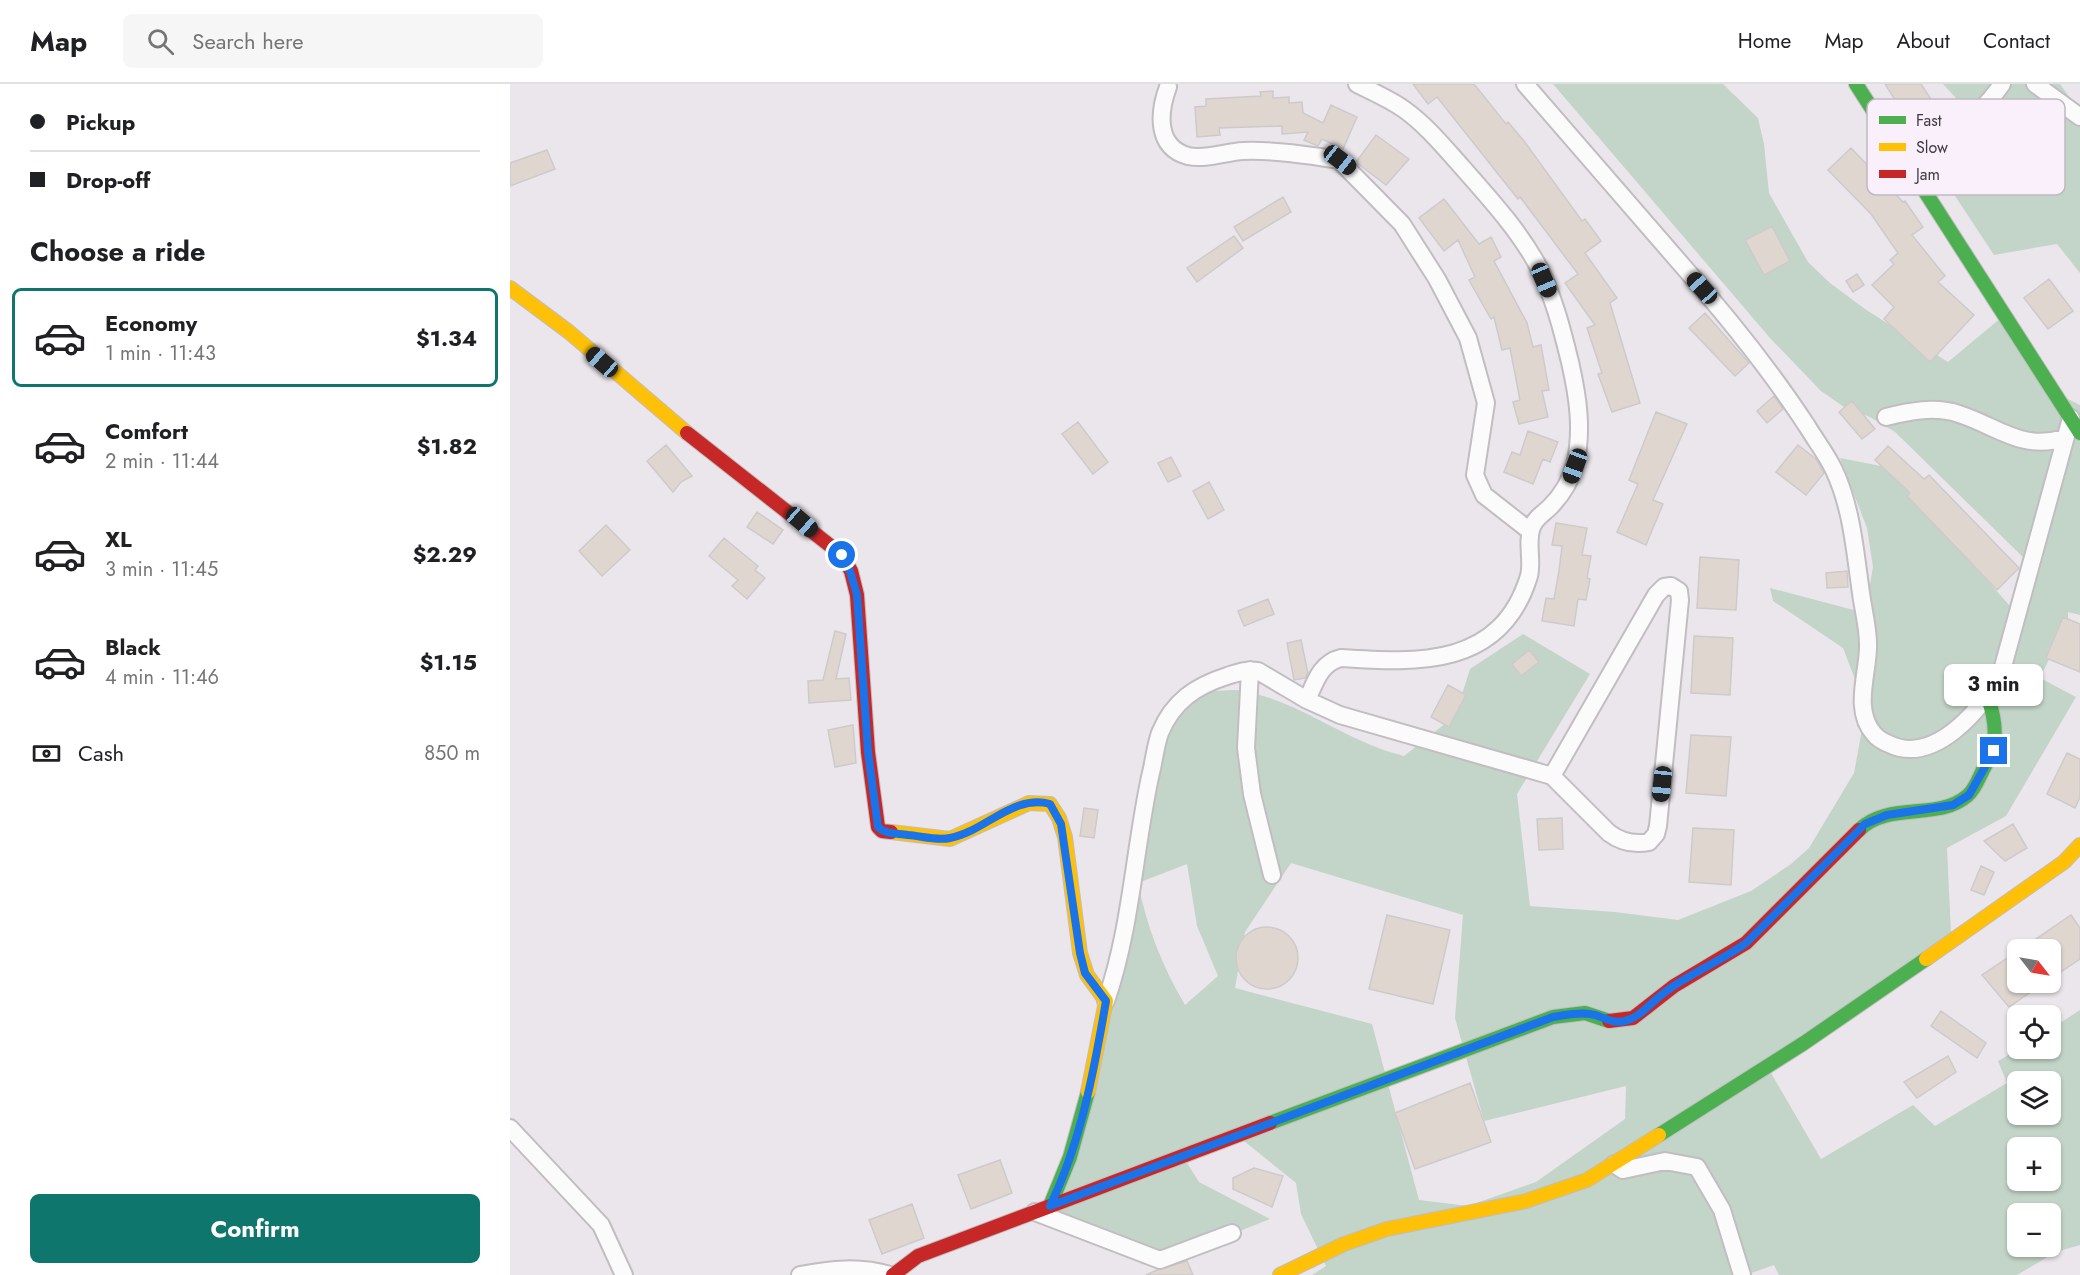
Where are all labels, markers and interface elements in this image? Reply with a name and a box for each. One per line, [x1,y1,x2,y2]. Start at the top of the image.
search box [123,14,543,68]
text: Map [30,21,87,62]
icon: search [144,25,177,58]
text: Search here [192,25,304,57]
text: Home [1738,26,1791,56]
text: Map [1824,26,1864,56]
text: About [1897,26,1950,56]
text: Contact [1983,26,2050,56]
legend [1867,99,2065,195]
text: Pickup [66,106,135,138]
text: Fast [1916,109,1942,132]
text: Slow [1916,136,1948,159]
car [1320,142,1360,178]
text: Jam [1914,163,1940,186]
text: Drop-off [66,164,150,196]
text: Choose a ride [30,232,205,271]
car [1529,260,1559,300]
car [1683,269,1721,307]
text: Economy [105,307,197,339]
icon: car [33,311,87,365]
text: $1.34 [416,322,477,354]
text: 1 min · 11:43 [105,339,216,368]
car [583,343,621,381]
text: Comfort [105,415,188,447]
icon: car [33,419,87,473]
text: $1.82 [417,430,477,462]
car [1560,446,1590,486]
text: 2 min · 11:44 [105,447,219,476]
car [783,503,821,541]
text: XL [105,523,132,555]
icon: car [33,527,87,581]
text: $2.29 [413,538,477,570]
route start [828,541,855,568]
text: 3 min · 11:45 [105,555,218,584]
text: Black [105,631,161,663]
icon: car [33,635,87,689]
text: $1.15 [420,646,477,678]
text: 4 min · 11:46 [105,663,219,692]
callout: 3 min [1944,664,2044,706]
text: 3 min [1968,670,2019,699]
icon: cash [30,737,63,770]
text: Cash [78,737,124,769]
route end [1980,737,2007,764]
text: 850 m [424,739,480,768]
car [1651,765,1673,803]
north arrow [2007,939,2061,993]
map controls [2007,939,2061,1257]
button: locate [2007,1005,2061,1059]
button: layers [2007,1071,2061,1125]
button: + [2007,1137,2061,1191]
button: Confirm [30,1194,480,1263]
button: − [2007,1203,2061,1257]

